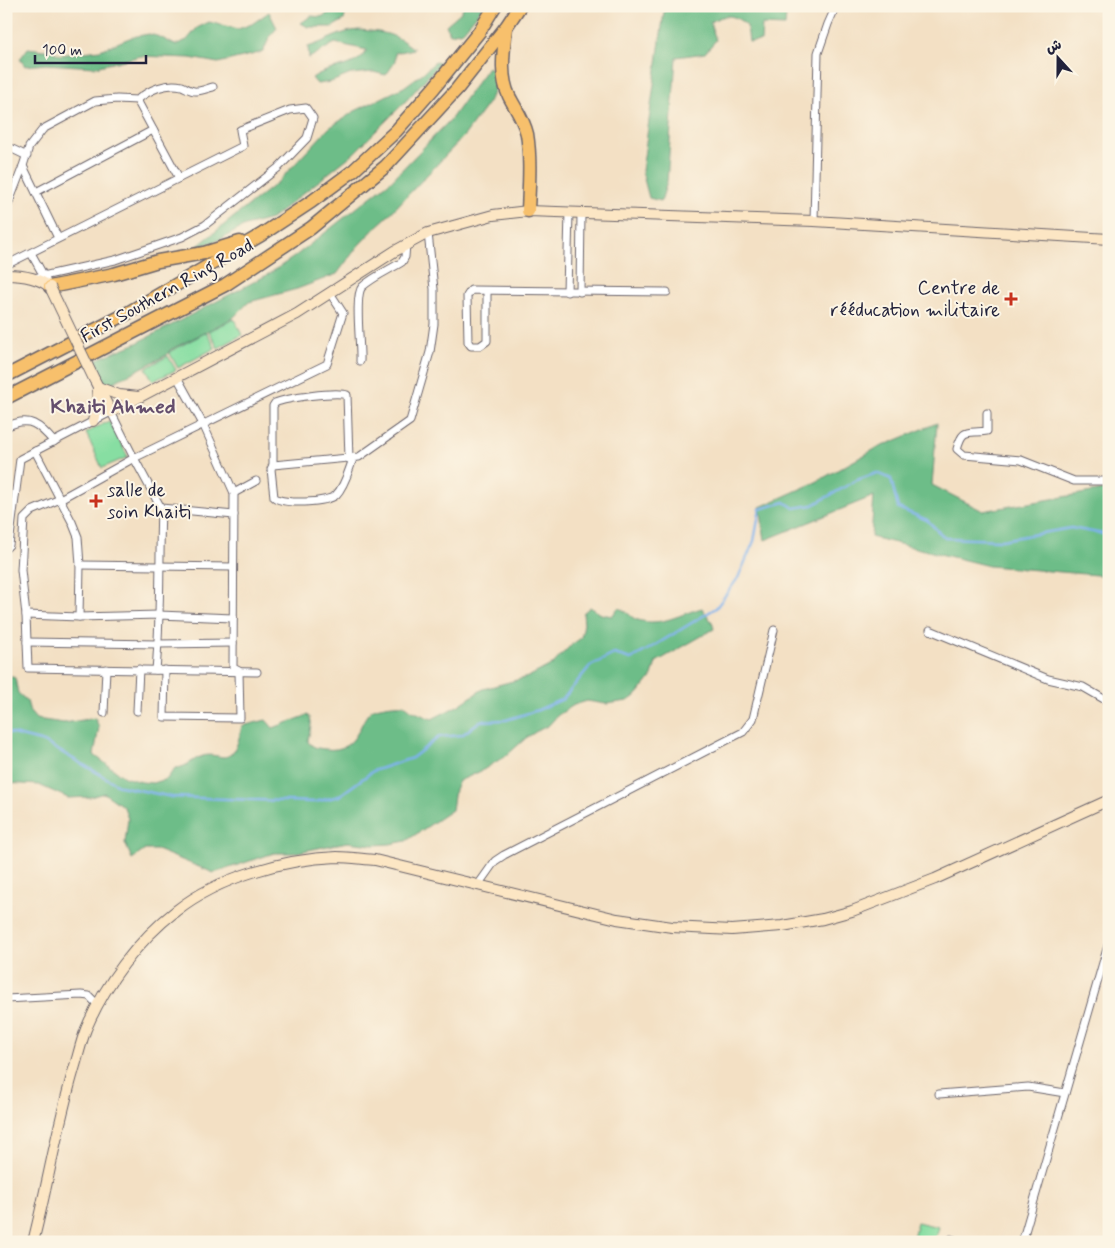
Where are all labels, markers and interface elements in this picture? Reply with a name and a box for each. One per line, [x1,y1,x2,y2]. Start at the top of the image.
scale bar [35,32,146,64]
north arrow [1032,32,1082,82]
text: ش [1043,36,1064,58]
text: 100 m [42,41,82,61]
street label: First Southern Ring Road [76,233,260,352]
place label: Centre de rééducation militaire [830,276,1000,323]
marker: Centre de rééducation militaire [1004,292,1018,306]
district label: Khaiti Ahmed [50,393,176,421]
place label: salle de soin Khaiti [107,478,191,525]
marker: salle de soin Khaiti [89,494,103,508]

